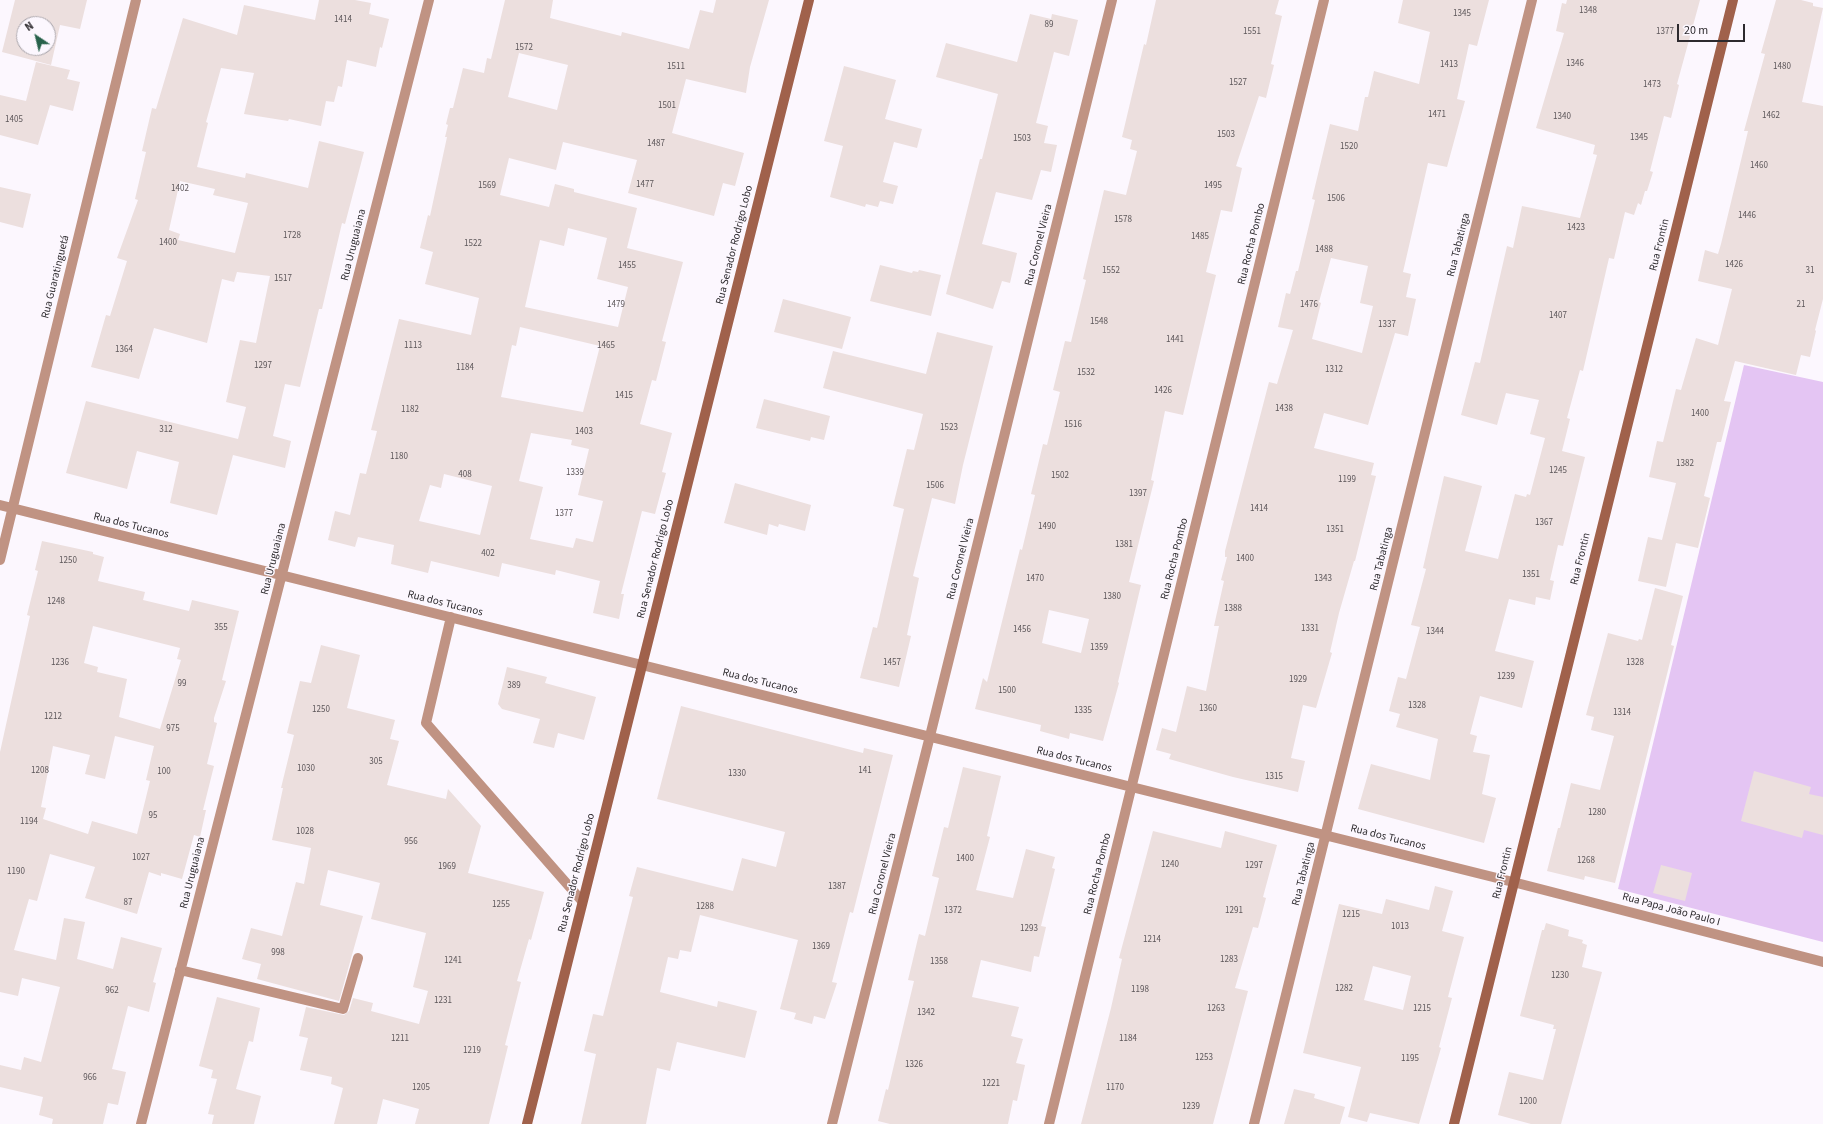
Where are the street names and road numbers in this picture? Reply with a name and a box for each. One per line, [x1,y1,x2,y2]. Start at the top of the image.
street label: Rua Senador Rodrigo Lobo [714,184,756,306]
street label: Rua Rocha Pombo [1235,202,1269,286]
street label: Rua Coronel Vieira [1022,203,1056,287]
street label: Rua Uruguaiana [339,208,369,282]
street label: Rua Tabatinga [1445,212,1473,278]
street label: Rua Frontin [1647,218,1673,272]
street label: Rua Guaratinguetá [39,234,73,320]
street label: Rua Senador Rodrigo Lobo [635,498,677,620]
street label: Rua dos Tucanos [92,510,170,542]
street label: Rua Coronel Vieira [944,517,978,601]
street label: Rua Rocha Pombo [1158,517,1192,601]
street label: Rua Uruguaiana [259,522,289,596]
street label: Rua Tabatinga [1368,526,1396,592]
street label: Rua Frontin [1568,532,1594,586]
street label: Rua dos Tucanos [406,588,484,620]
street label: Rua dos Tucanos [721,666,799,698]
street label: Rua dos Tucanos [1035,744,1113,776]
street label: Rua Senador Rodrigo Lobo [556,812,598,934]
street label: Rua dos Tucanos [1349,822,1427,854]
street label: Rua Coronel Vieira [866,832,900,916]
street label: Rua Rocha Pombo [1081,832,1115,916]
street label: Rua Uruguaiana [178,836,208,910]
street label: Rua Tabatinga [1290,841,1318,907]
street label: Rua Frontin [1490,846,1516,900]
street label: Rua Papa João Paulo I [1621,891,1721,929]

